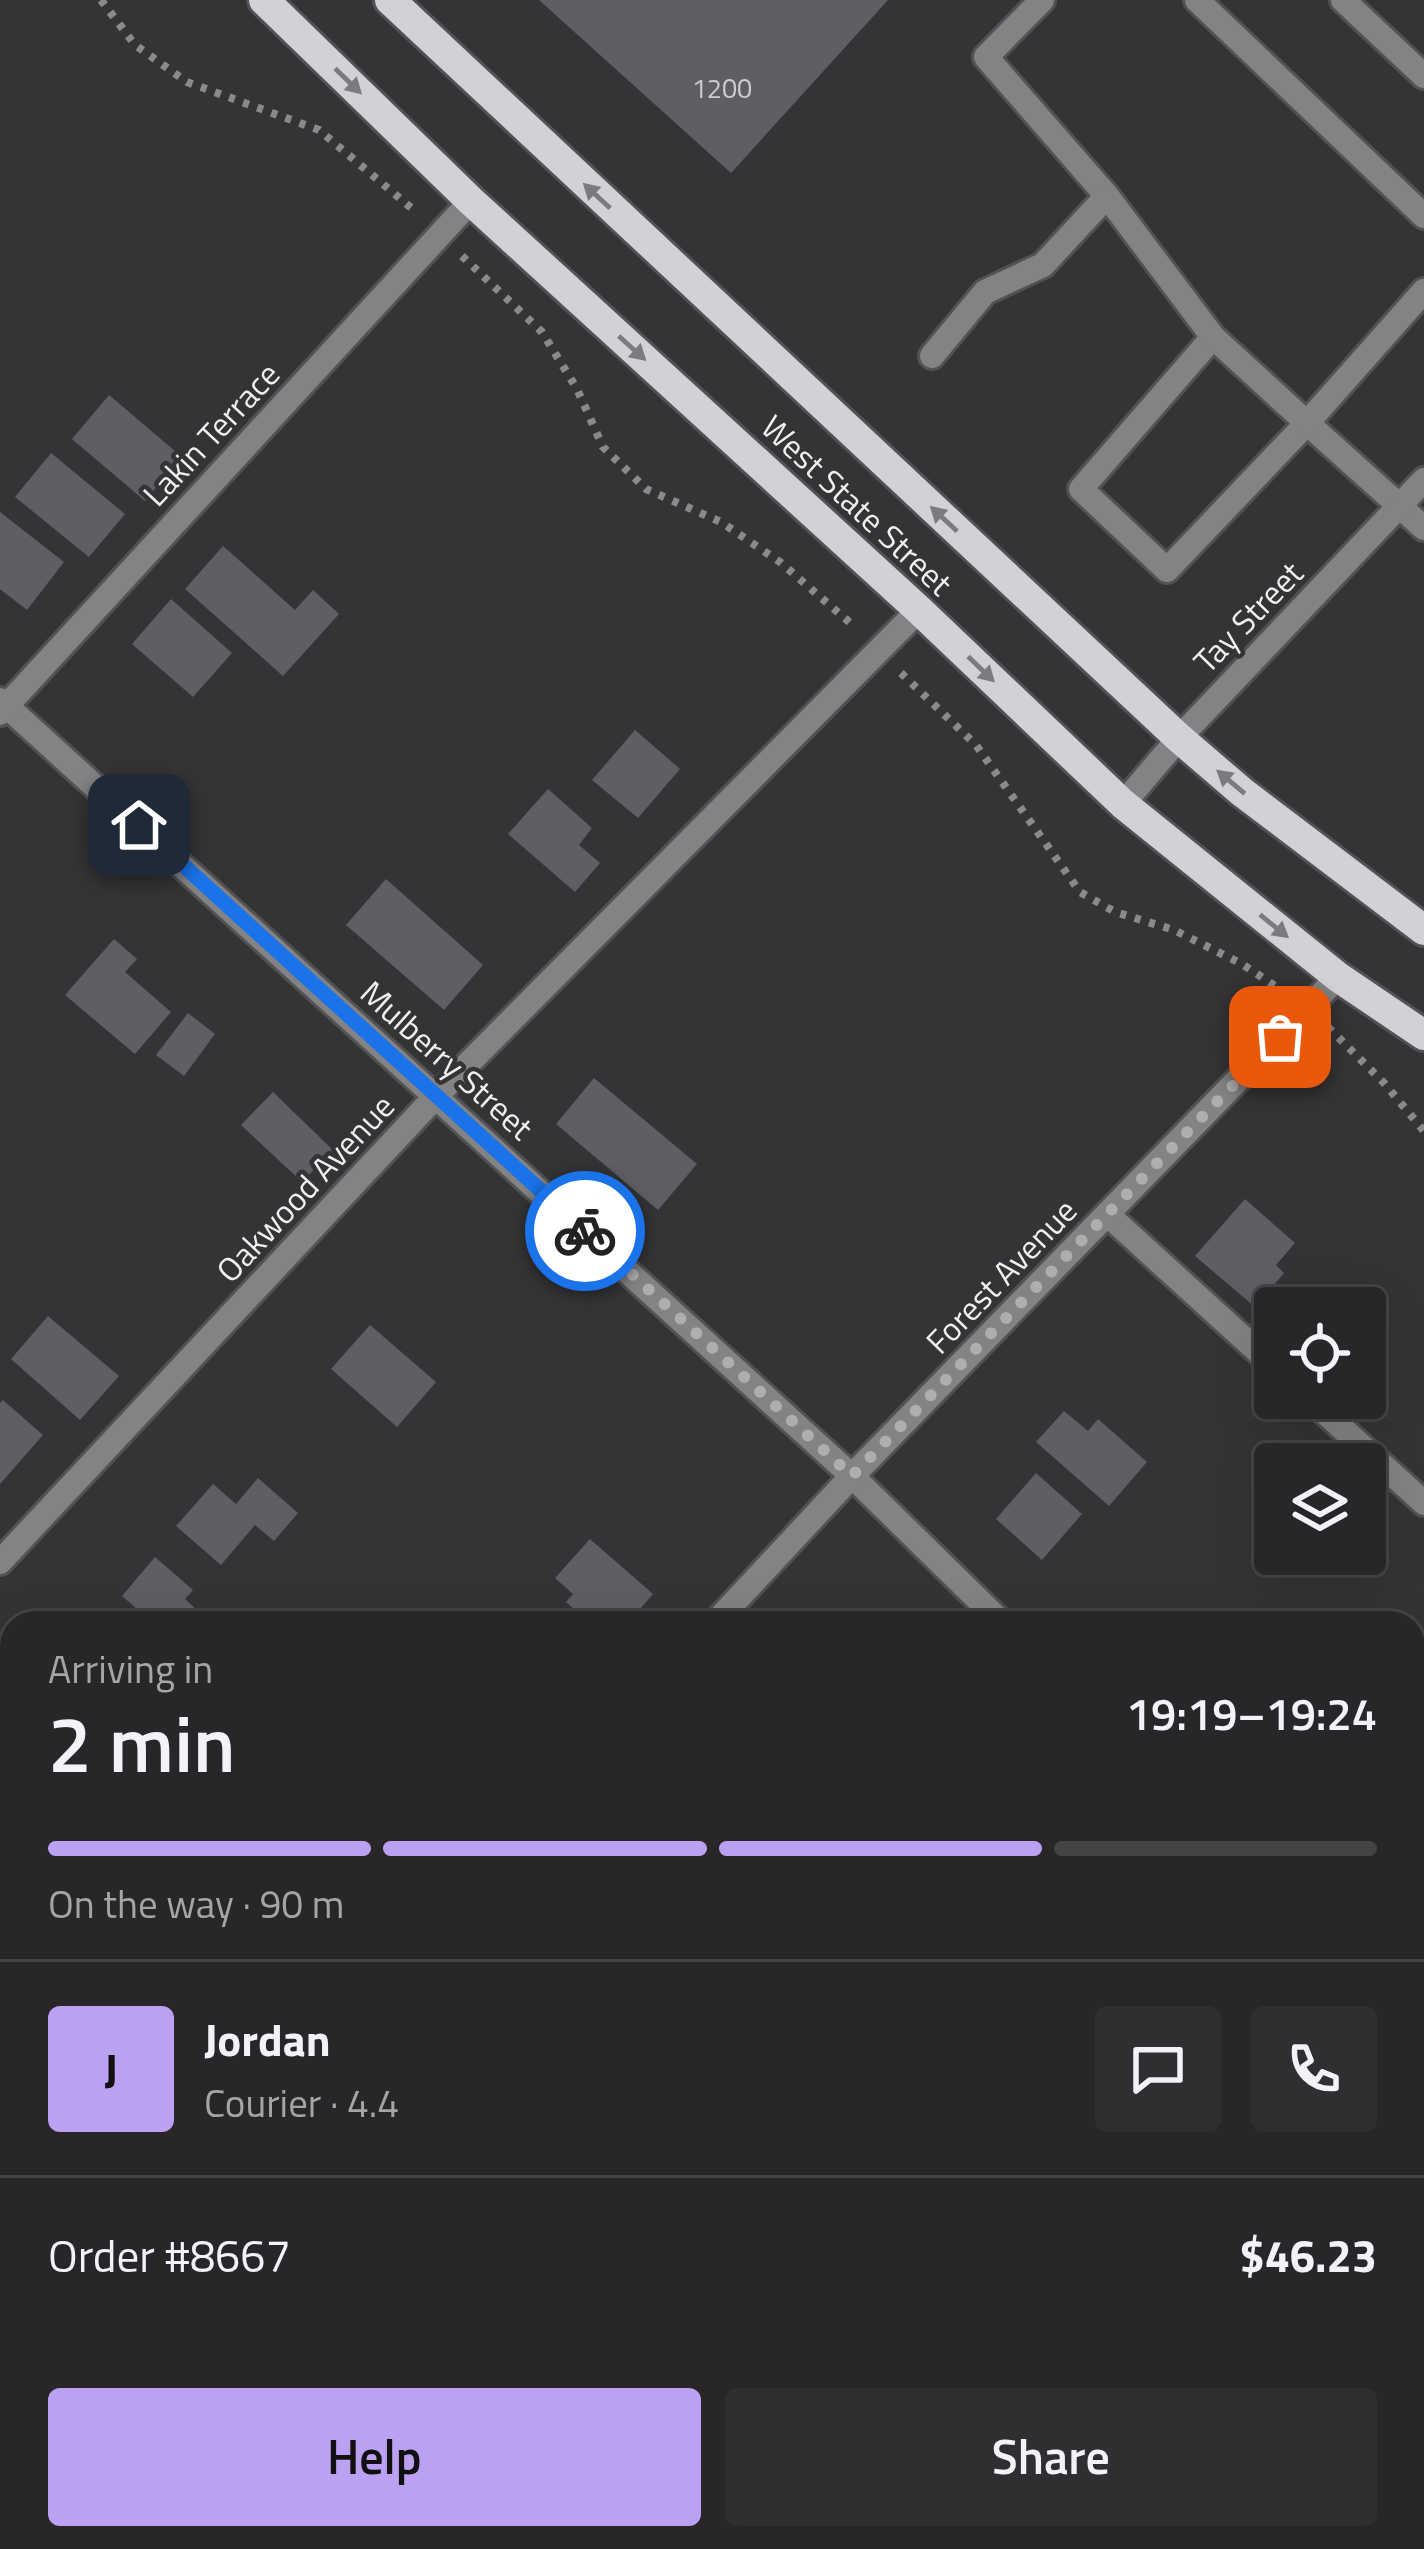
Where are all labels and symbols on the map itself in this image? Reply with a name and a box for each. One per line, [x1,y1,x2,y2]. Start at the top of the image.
one-way arrow [333,67,362,95]
house number: 1200 [692,67,752,108]
one-way arrow [583,182,612,210]
one-way arrow [618,334,647,361]
street label: Lakin Terrace [131,351,291,517]
street label: West State Street [750,403,964,607]
one-way arrow [929,506,958,533]
street label: Tay Street [1182,549,1315,684]
one-way arrow [966,655,995,683]
one-way arrow [1216,770,1246,796]
pin [88,774,190,876]
one-way arrow [1259,913,1290,938]
street label: Mulberry Street [349,968,545,1152]
pin [1229,986,1331,1088]
street label: Oakwood Avenue [204,1082,406,1294]
courier [525,1171,645,1291]
street label: Forest Avenue [914,1187,1088,1365]

